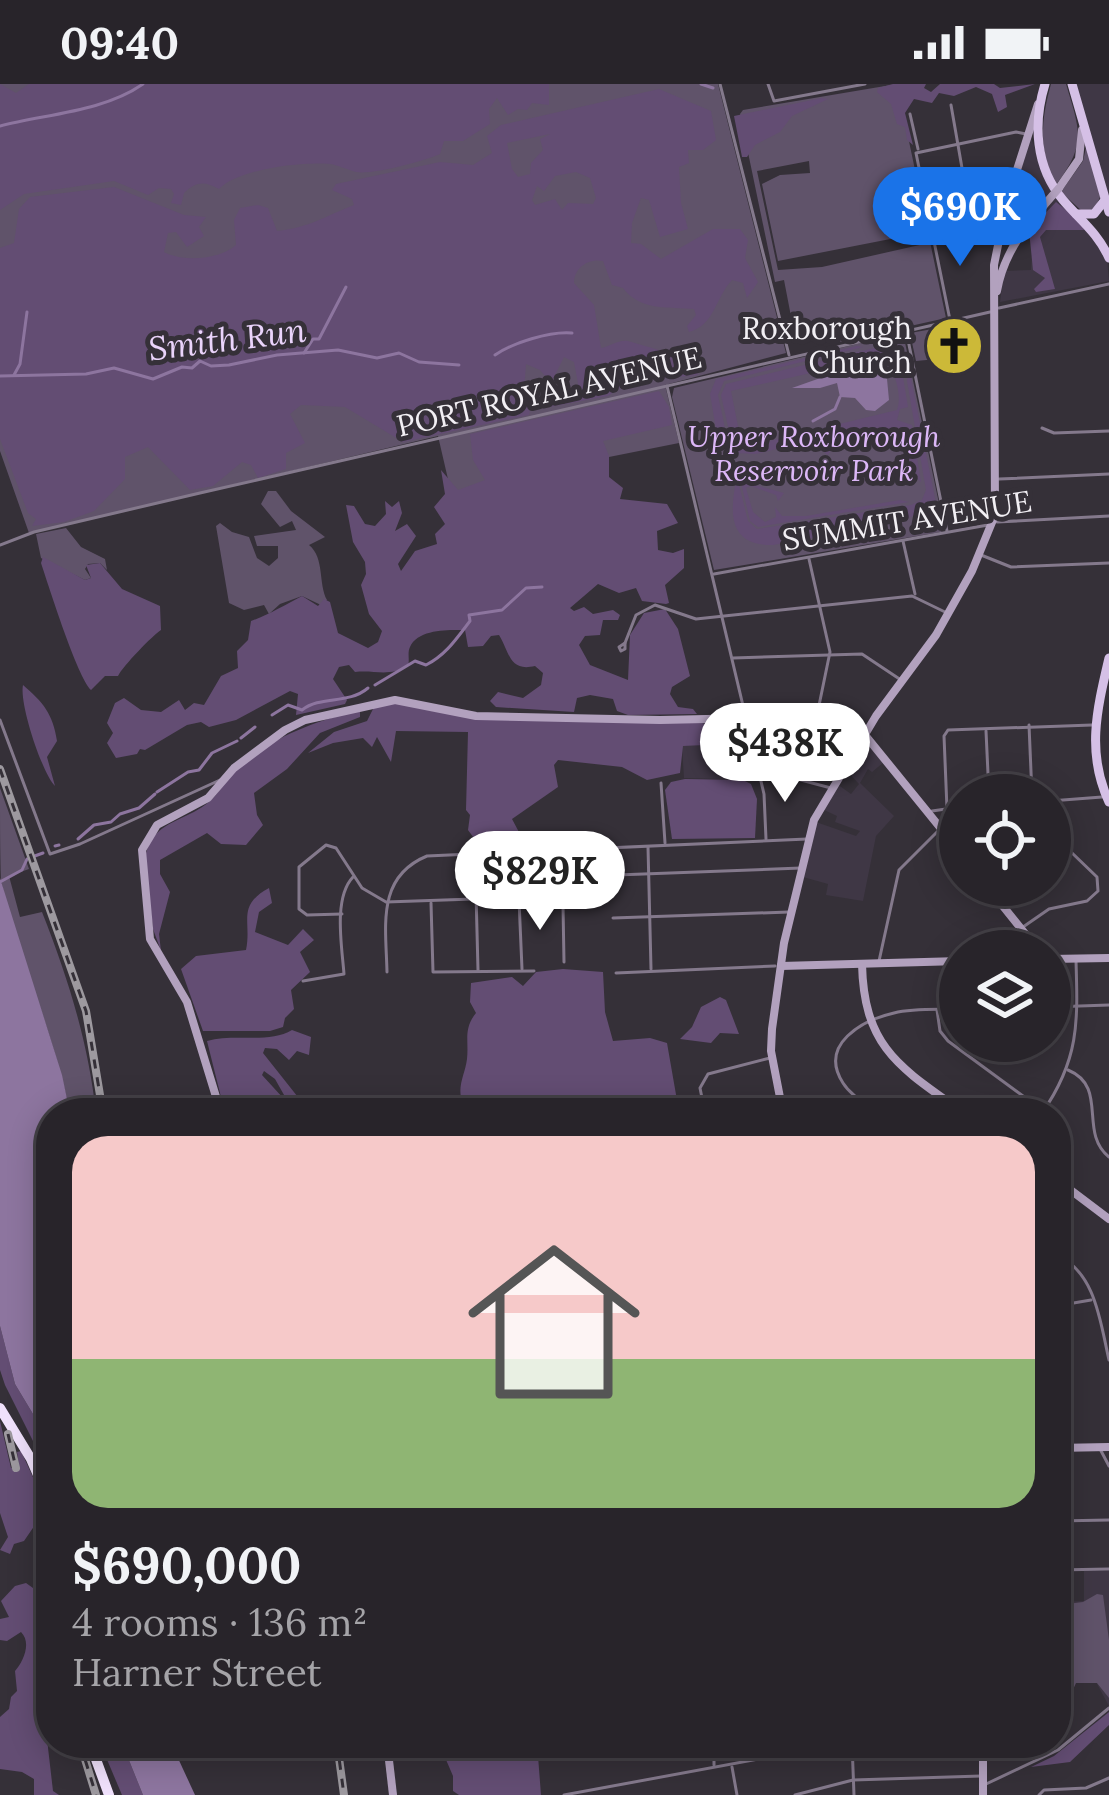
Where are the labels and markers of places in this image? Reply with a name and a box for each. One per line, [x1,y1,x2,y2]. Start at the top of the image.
pin: $690K [876,167,1044,269]
place label: Roxborough Church [742,309,912,381]
church icon: Roxborough Church [923,315,985,377]
pin: $438K [701,703,869,805]
pin: $829K [456,831,624,933]

